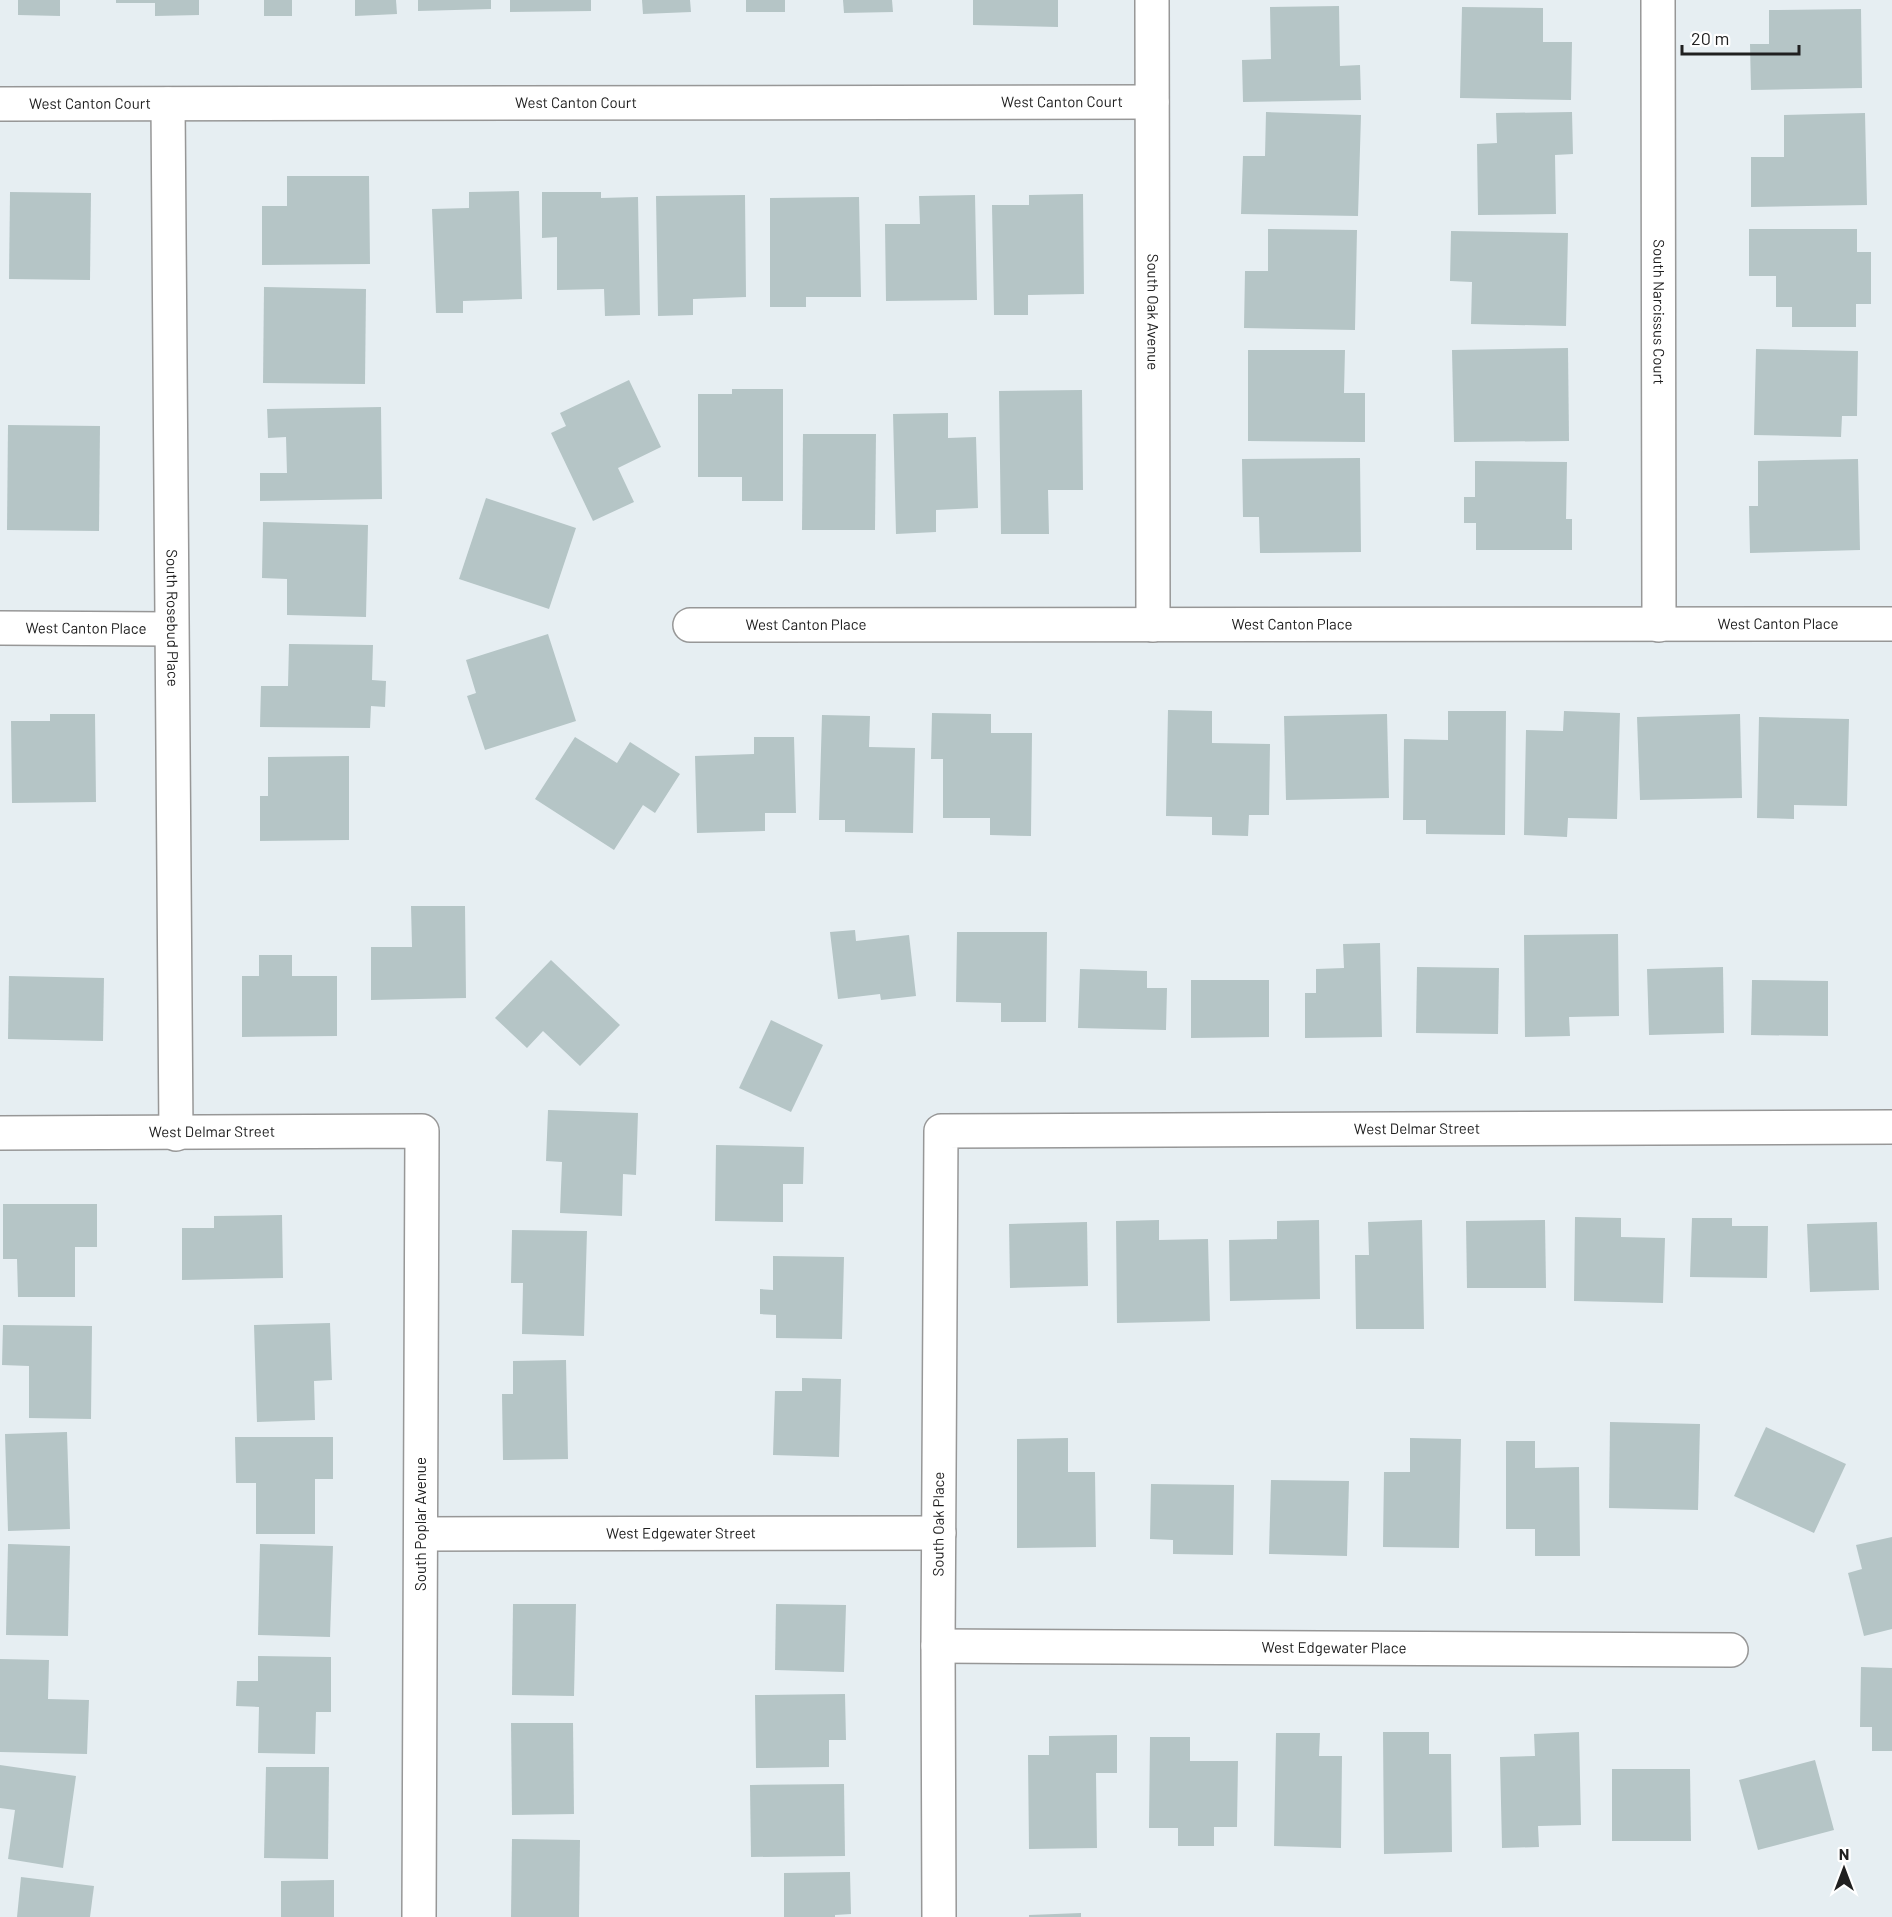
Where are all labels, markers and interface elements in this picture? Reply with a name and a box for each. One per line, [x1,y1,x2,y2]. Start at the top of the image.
scale bar [1682,18,1799,56]
text: 20 m [1691,27,1729,49]
street label: West Canton Court [1001,92,1123,110]
street label: West Canton Court [515,93,637,111]
street label: West Canton Court [29,94,151,112]
street label: South Narcissus Court [1650,239,1669,385]
street label: South Oak Avenue [1144,254,1163,370]
street label: South Rosebud Place [163,549,183,687]
street label: West Canton Place [1231,614,1353,633]
street label: West Canton Place [1717,614,1839,632]
street label: West Canton Place [745,615,867,633]
street label: West Canton Place [25,618,147,637]
street label: West Delmar Street [1354,1119,1480,1137]
street label: West Delmar Street [149,1122,275,1140]
street label: South Poplar Avenue [411,1457,429,1591]
street label: South Oak Place [928,1472,947,1576]
street label: West Edgewater Street [606,1523,756,1542]
street label: West Edgewater Place [1262,1638,1406,1656]
north arrow [1814,1839,1874,1899]
text: N [1839,1844,1849,1863]

